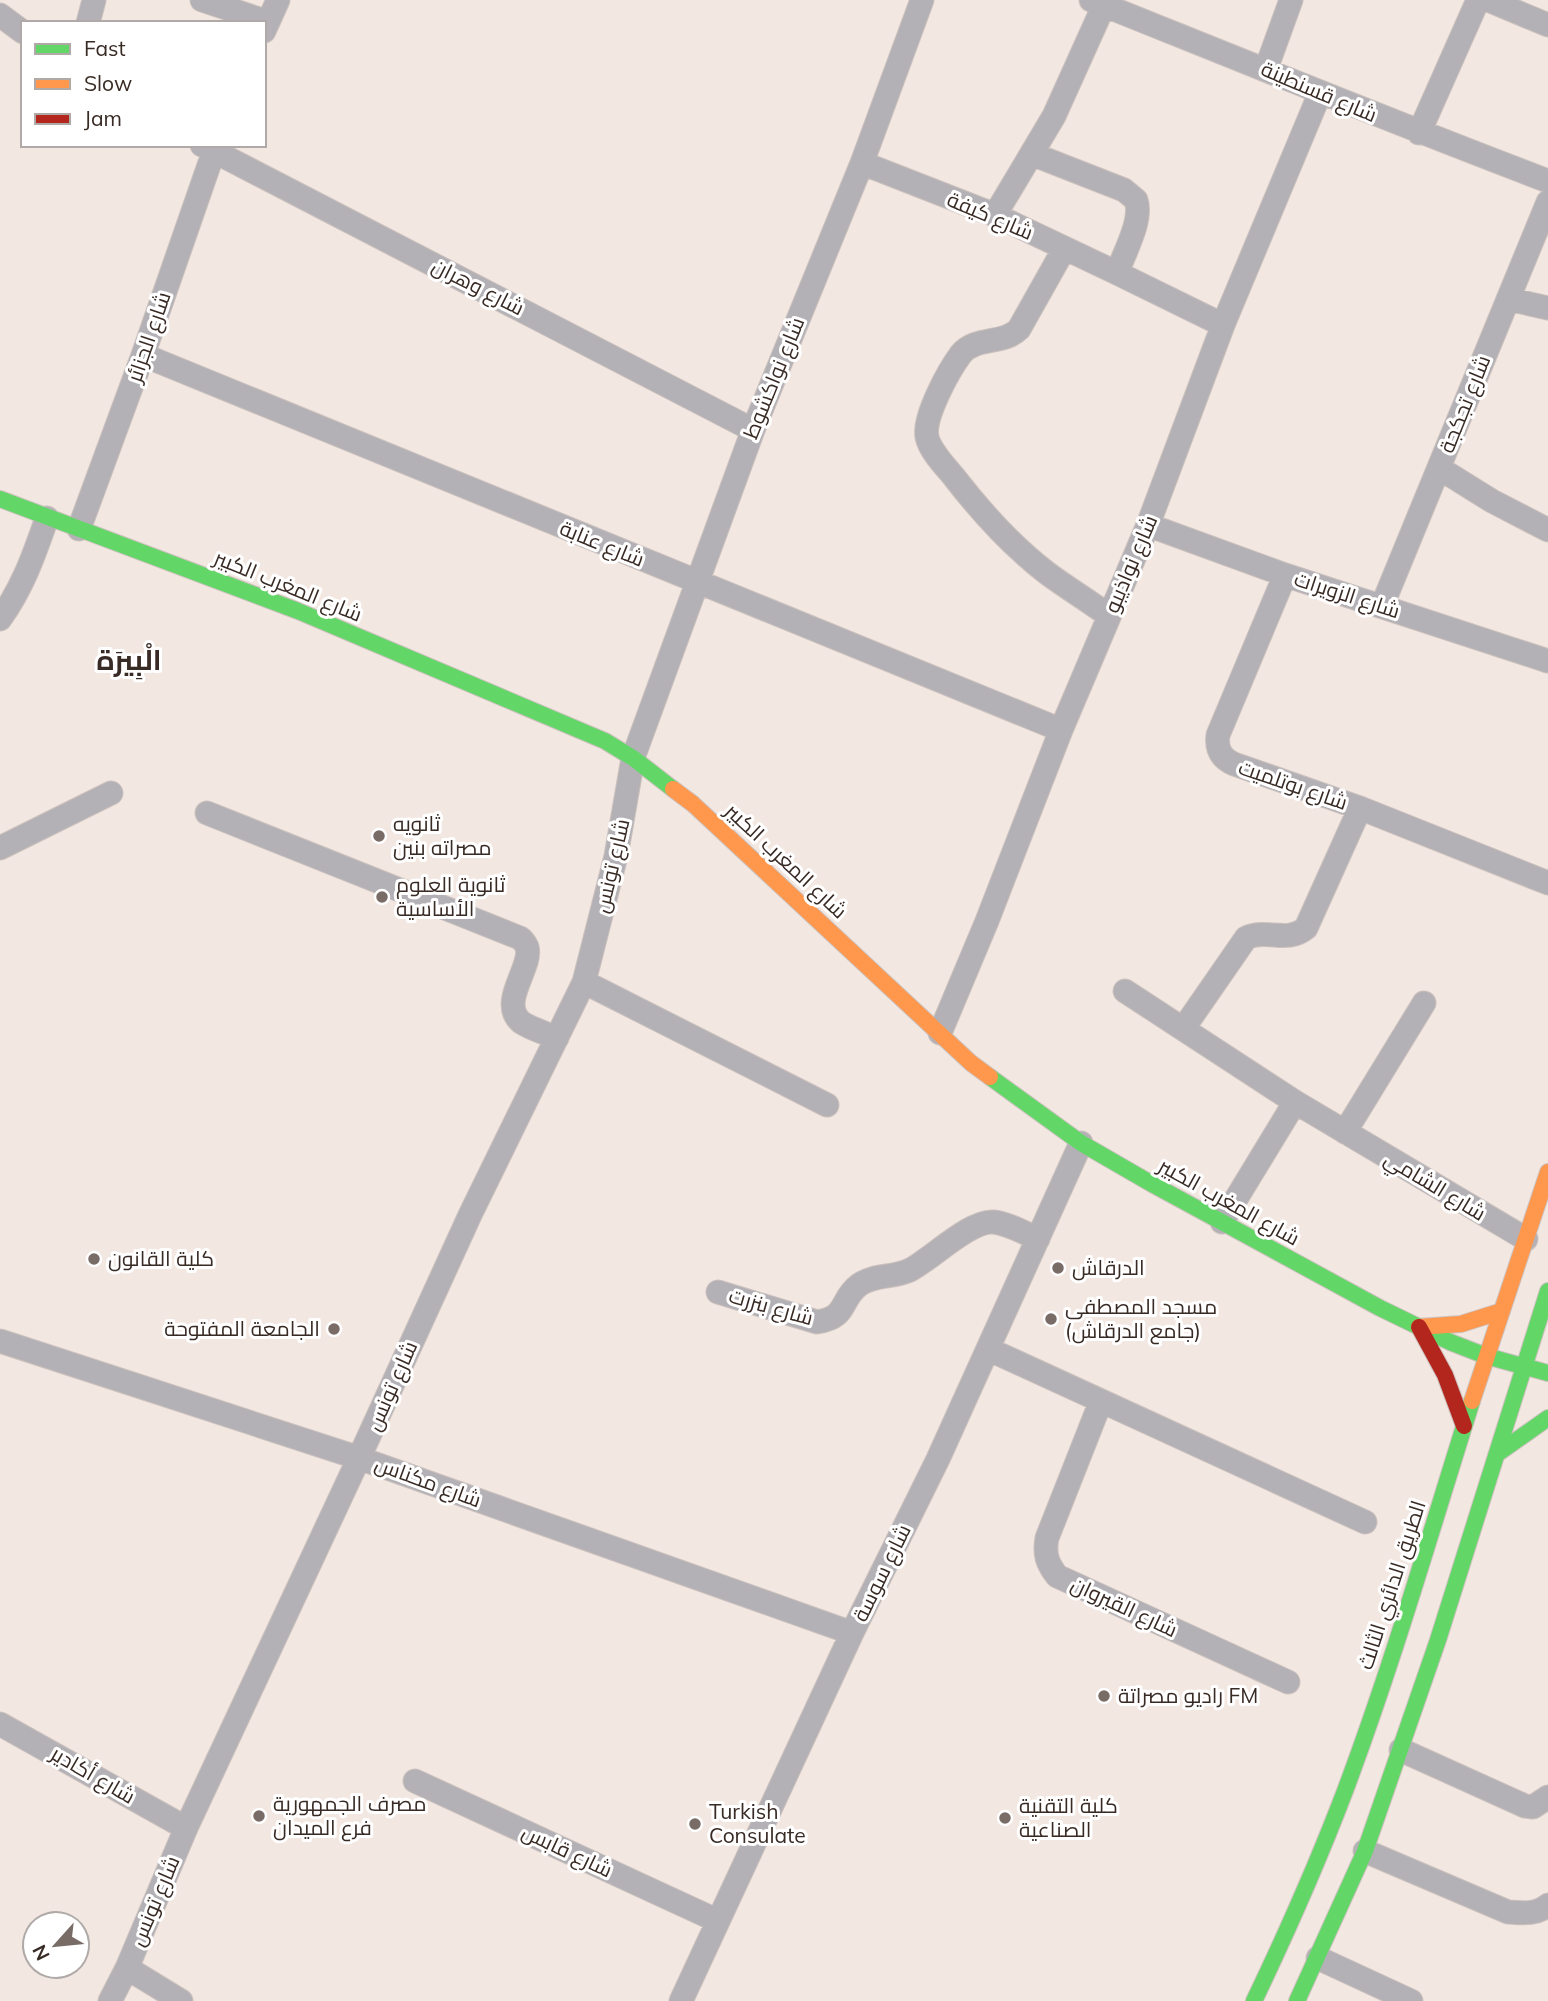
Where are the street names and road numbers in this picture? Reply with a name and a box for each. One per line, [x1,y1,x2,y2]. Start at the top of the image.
street label: شارع قسنطينة [1257,55,1381,129]
street label: شارع كيفة [943,185,1037,247]
street label: شارع وهران [427,252,529,322]
street label: شارع الجزائر [120,288,178,387]
street label: شارع نواكشوط [737,313,811,443]
street label: شارع تجكجة [1433,351,1497,457]
street label: شارع نواذيبو [1098,511,1164,617]
street label: شارع عنابة [556,514,648,574]
street label: شارع المغرب الكبير [209,543,366,628]
street label: شارع الزويرات [1291,565,1403,625]
street label: شارع بوتلميت [1235,753,1351,817]
street label: شارع المغرب الكبير [718,796,853,925]
street label: شارع تونس [588,816,636,916]
street label: شارع الشامي [1378,1145,1491,1229]
street label: شارع المغرب الكبير [1153,1151,1305,1252]
street label: شارع بنزرت [726,1282,816,1332]
street label: شارع تونس [360,1337,424,1435]
street label: شارع مكناس [371,1450,485,1514]
street label: الطريق الدائري الثالث [1351,1497,1434,1674]
street label: شارع سوسة [846,1520,918,1626]
street label: شارع القيروان [1066,1570,1182,1644]
street label: شارع أكادير [45,1739,140,1810]
street label: شارع قابس [517,1818,617,1884]
street label: شارع تونس [123,1851,187,1951]

